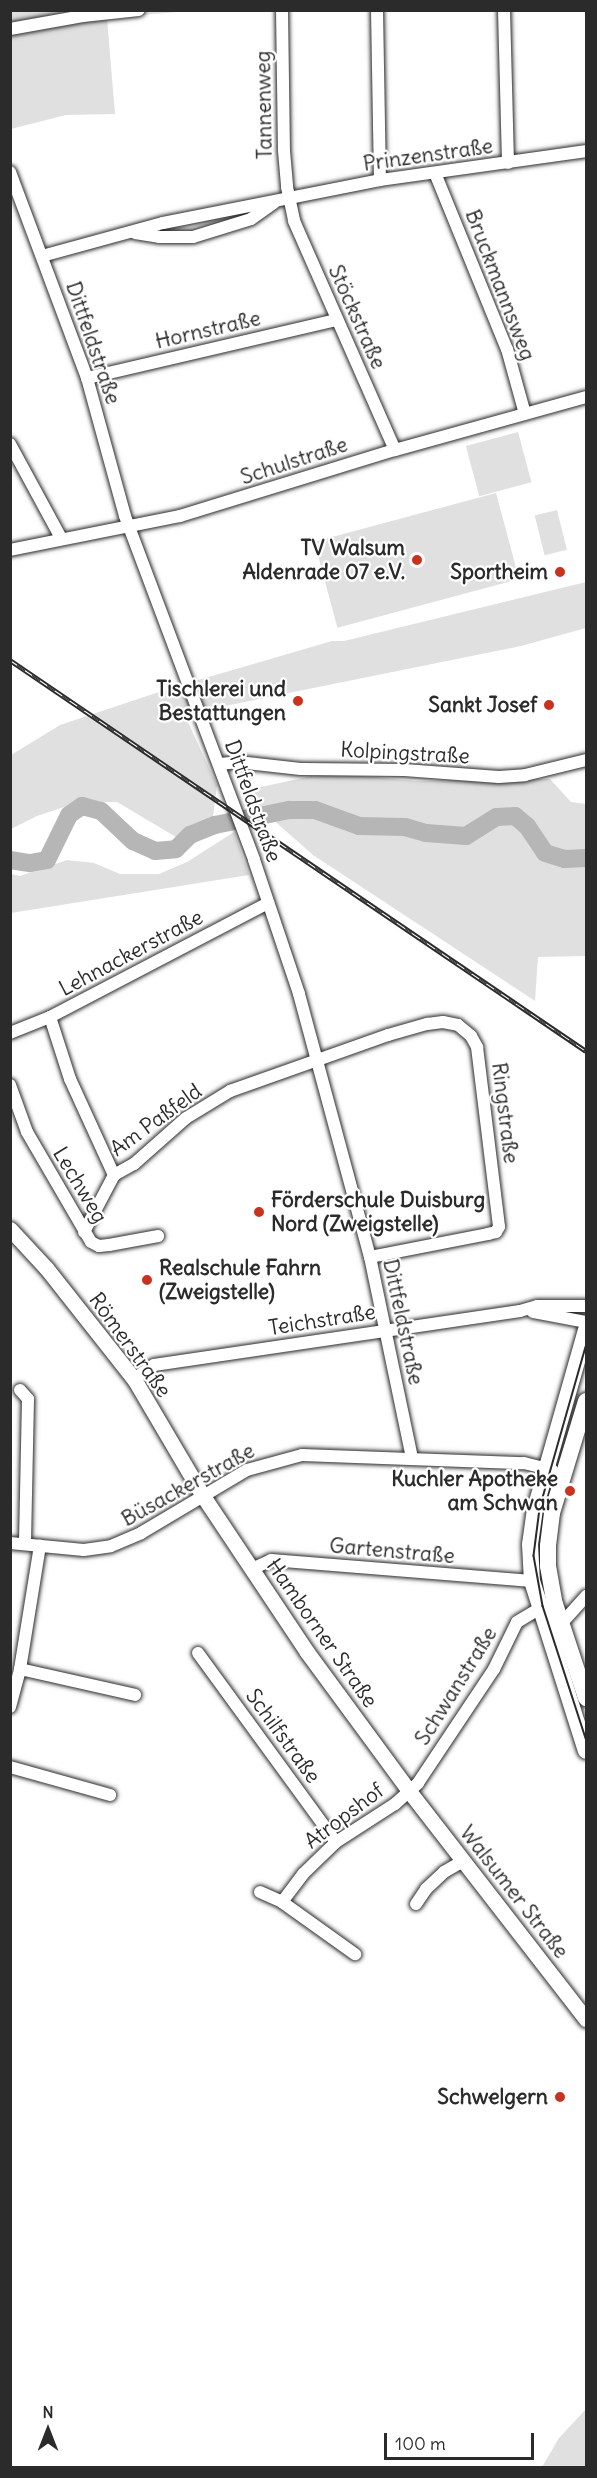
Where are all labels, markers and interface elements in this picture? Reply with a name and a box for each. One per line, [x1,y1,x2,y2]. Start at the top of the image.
street label: Tannenweg [250,50,278,160]
street label: Prinzenstraße [361,133,495,177]
street label: Bruckmannsweg [460,206,540,364]
street label: Stöckstraße [323,261,391,373]
street label: Dittfeldstraße [60,278,126,408]
street label: Hornstraße [153,306,263,354]
street label: Schulstraße [237,432,351,490]
place label: TV Walsum Aldenrade 07 e.V. [242,535,405,585]
marker: TV Walsum Aldenrade 07 e.V. [410,553,424,567]
place label: Sportheim [450,559,548,585]
marker: Sportheim [553,565,567,579]
place label: Tischlerei und Bestattungen [156,676,286,726]
place label: Sankt Josef [428,692,537,718]
marker: Tischlerei und Bestattungen [291,694,305,708]
marker: Sankt Josef [542,698,556,712]
street label: Dittfeldstraße [219,736,287,866]
street label: Kolpingstraße [340,737,470,769]
street label: Lehnackerstraße [55,905,207,1001]
street label: Ringstraße [486,1061,524,1165]
street label: Am Paßfeld [105,1078,207,1162]
street label: Lechweg [47,1142,113,1228]
place label: Förderschule Duisburg Nord (Zweigstelle) [271,1187,485,1237]
marker: Förderschule Duisburg Nord (Zweigstelle) [252,1205,266,1219]
place label: Realschule Fahrn (Zweigstelle) [159,1255,321,1305]
street label: Dittfeldstraße [377,1257,429,1387]
marker: Realschule Fahrn (Zweigstelle) [140,1273,154,1287]
street label: Römerstraße [84,1288,176,1402]
street label: Teichstraße [267,1299,377,1341]
street label: Büsackerstraße [117,1438,259,1532]
place label: Kuchler Apotheke am Schwan [391,1466,558,1516]
marker: Kuchler Apotheke am Schwan [563,1484,577,1498]
street label: Gartenstraße [328,1533,456,1569]
street label: Hamborner Straße [261,1554,383,1712]
street label: Schwanstraße [410,1622,502,1750]
street label: Schilfstraße [240,1684,326,1788]
street label: Atropshof [299,1778,389,1854]
street label: Walsumer Straße [454,1821,574,1963]
place label: Schwelgern [437,2084,548,2110]
marker: Schwelgern [553,2090,567,2104]
north arrow [18,2400,78,2460]
text: N [42,2402,54,2422]
scale bar [387,2421,537,2459]
text: 100 m [395,2432,446,2455]

